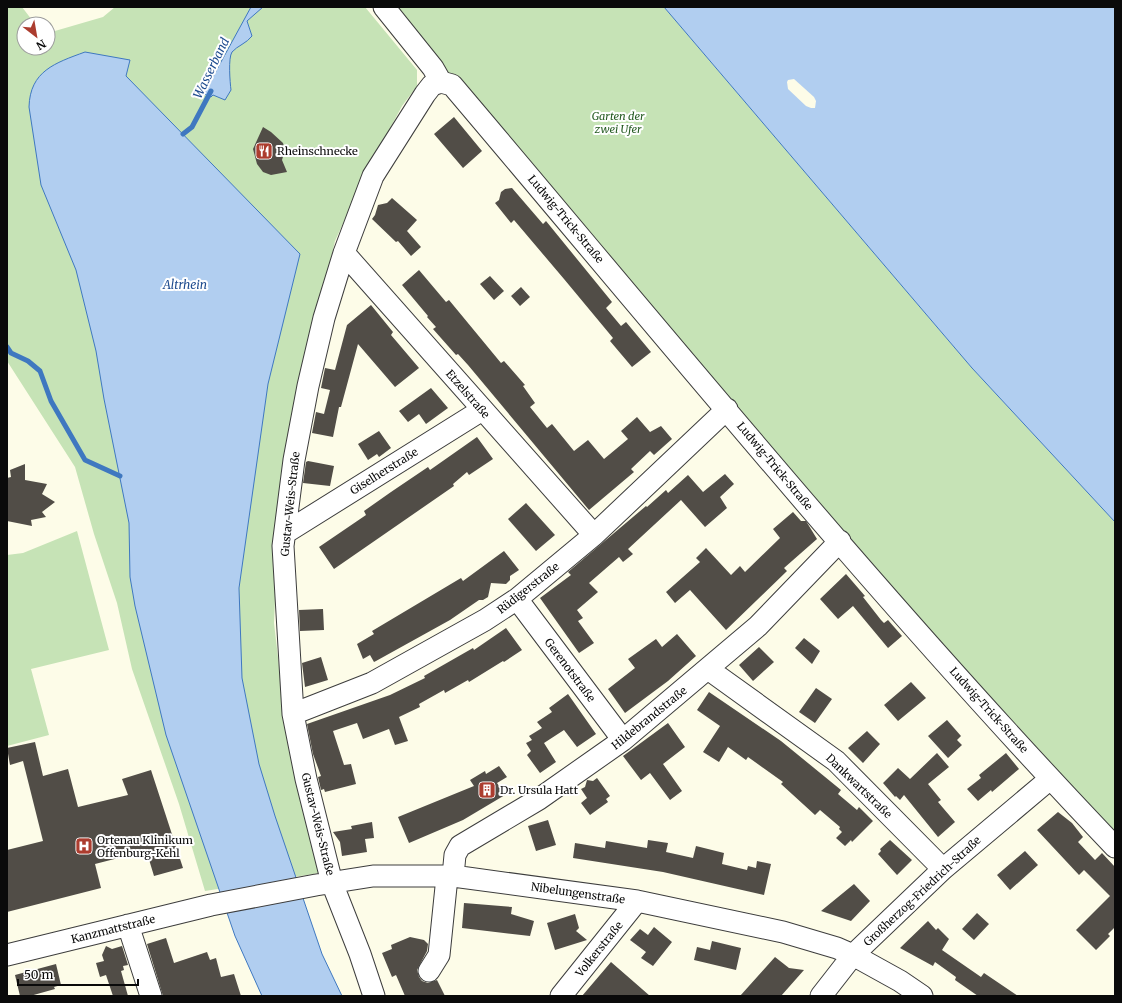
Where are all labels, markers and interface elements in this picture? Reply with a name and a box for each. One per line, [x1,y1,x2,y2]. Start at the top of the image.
north arrow [16,16,56,56]
water label: Wasserband [190,35,232,101]
text: N [34,36,48,53]
park label: Garten der zwei Ufer [592,109,645,136]
restaurant icon: Rheinschnecke [254,141,274,161]
place label: Rheinschnecke [277,144,358,158]
street label: Ludwig-Trick-Straße [525,172,607,266]
water label: Altrhein [162,277,207,292]
street label: Etzelstraße [443,367,493,421]
street label: Ludwig-Trick-Straße [734,419,816,513]
street label: Giselherstraße [348,444,421,497]
street label: Gustav-Weis-Straße [278,451,302,557]
street label: Rüdigerstraße [494,559,562,617]
street label: Gerenotstraße [542,635,599,705]
street label: Ludwig-Trick-Straße [947,664,1031,756]
street label: Hildebrandstraße [608,683,690,753]
street label: Dankwartstraße [823,751,895,821]
street label: Gustav-Weis-Straße [298,771,338,877]
building icon: Dr. Ursula Hatt [477,780,497,800]
place label: Dr. Ursula Hatt [500,783,579,797]
place label: Ortenau Klinikum Offenburg-Kehl [97,833,193,860]
street label: Großherzog-Friedrich-Straße [860,833,984,949]
hospital icon: Ortenau Klinikum Offenburg-Kehl [74,836,94,856]
street label: Nibelungenstraße [530,879,626,907]
street label: Kanzmattstraße [70,912,157,946]
street label: Volkerstraße [572,918,626,980]
scale bar [18,961,138,987]
text: 50 m [24,967,53,982]

